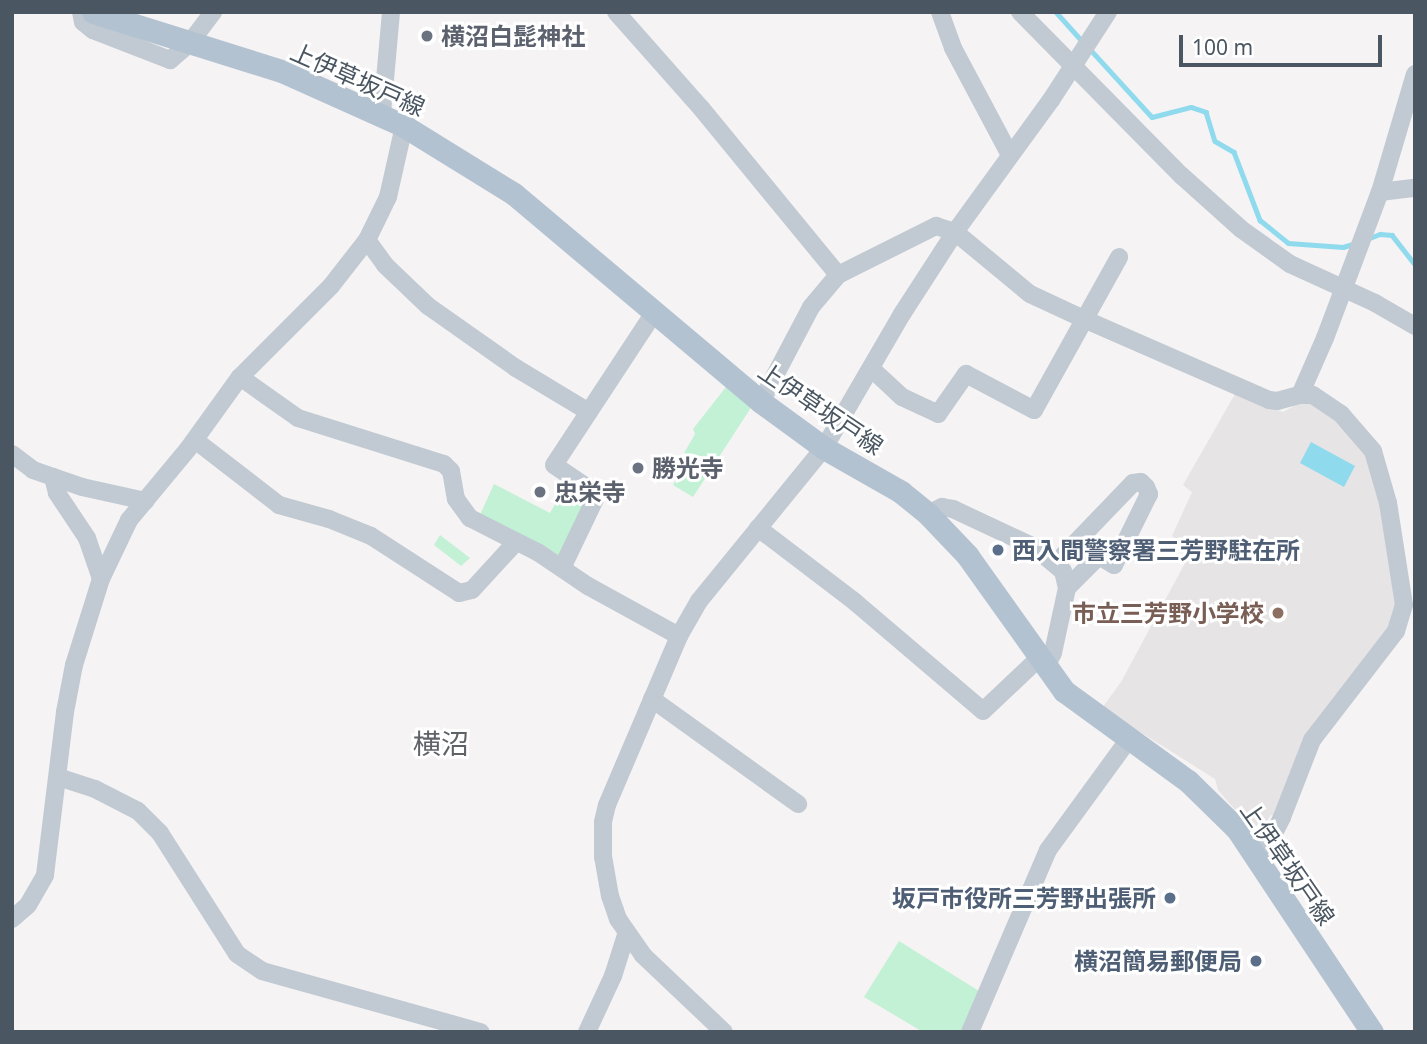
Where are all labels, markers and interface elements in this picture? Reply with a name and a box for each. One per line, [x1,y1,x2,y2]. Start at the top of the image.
scale bar [1182,21,1385,65]
place label: 横沼白髭神社 [441,22,585,50]
marker: 横沼白髭神社 [419,28,435,44]
text: 100 m [1192,33,1253,61]
street label: 上伊草坂戸線 [286,37,430,121]
street label: 上伊草坂戸線 [753,356,889,460]
place label: 勝光寺 [652,454,724,482]
marker: 勝光寺 [630,460,646,476]
place label: 忠栄寺 [554,478,626,506]
marker: 忠栄寺 [532,484,548,500]
place label: 西入間警察署三芳野駐在所 [1012,536,1300,564]
marker: 西入間警察署三芳野駐在所 [990,542,1006,558]
place label: 市立三芳野小学校 [1072,599,1264,627]
marker: 市立三芳野小学校 [1270,605,1286,621]
district label: 横沼 [413,726,469,760]
street label: 上伊草坂戸線 [1235,796,1341,930]
place label: 坂戸市役所三芳野出張所 [892,884,1156,912]
marker: 坂戸市役所三芳野出張所 [1162,890,1178,906]
place label: 横沼簡易郵便局 [1074,947,1242,975]
marker: 横沼簡易郵便局 [1248,953,1264,969]

